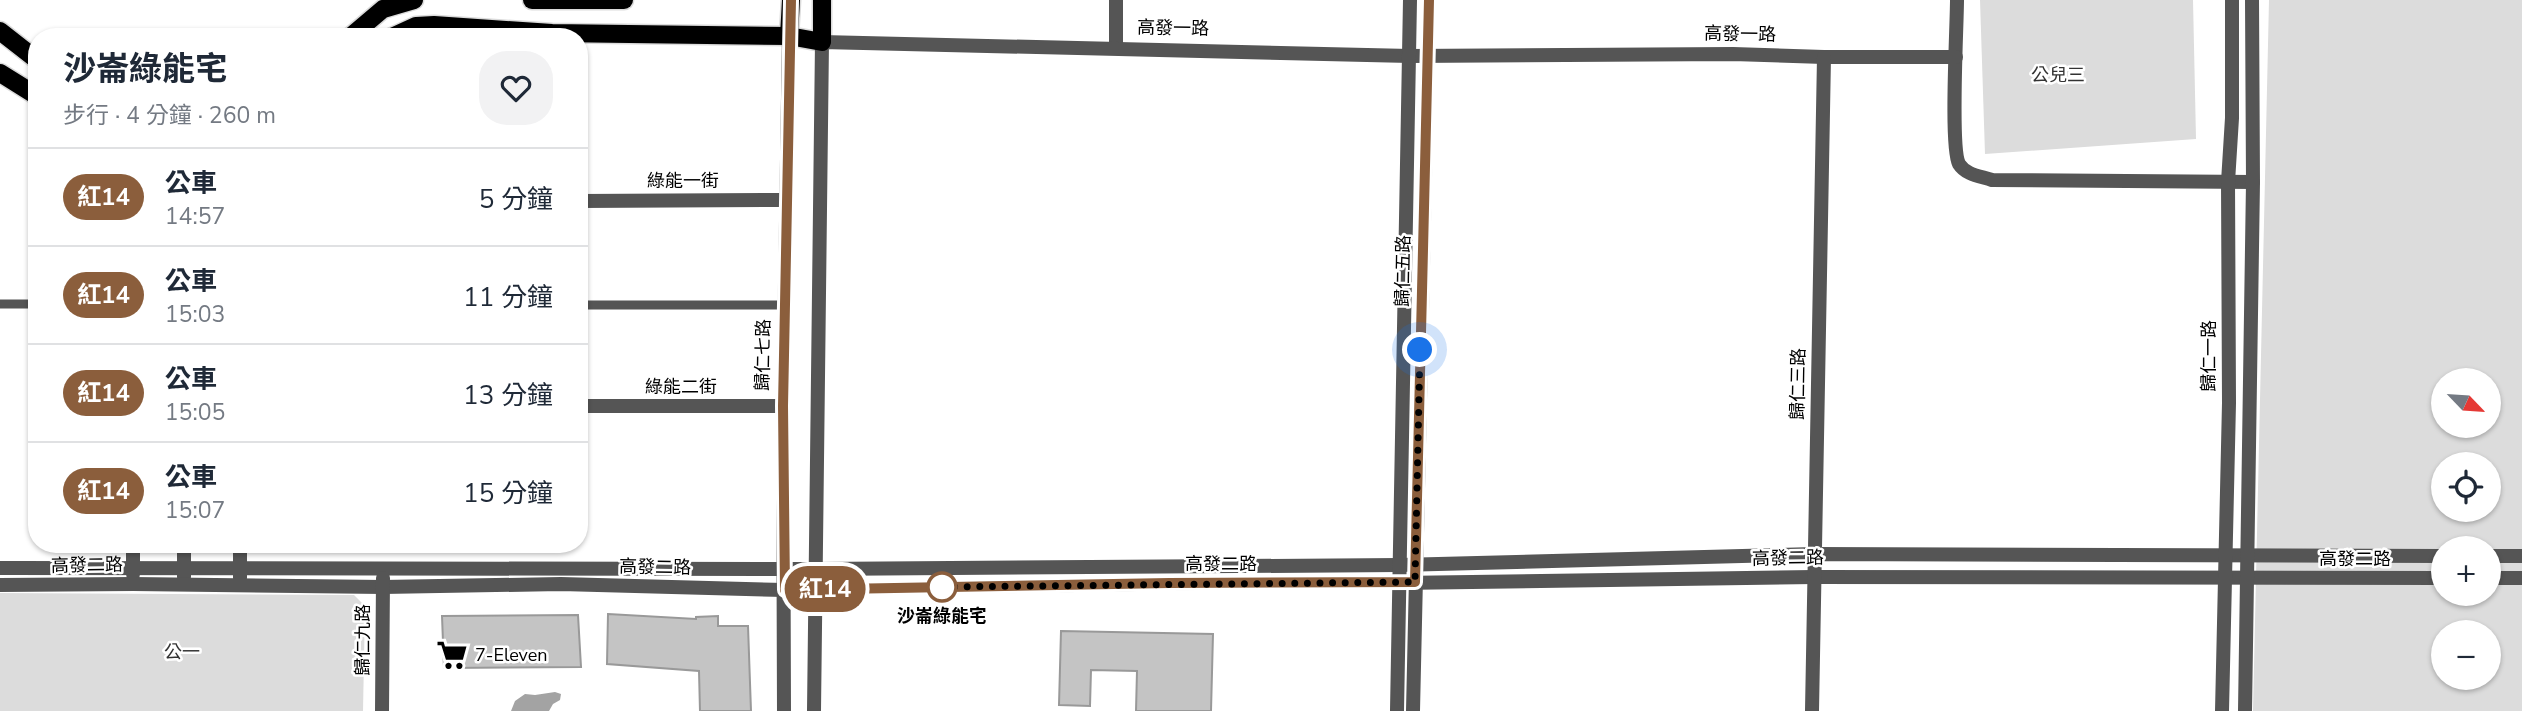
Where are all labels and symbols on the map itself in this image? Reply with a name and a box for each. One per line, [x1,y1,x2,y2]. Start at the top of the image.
street label: 高發一路 [1137,15,1209,41]
street label: 高發一路 [1704,21,1776,47]
park label: 公兒三 [2031,63,2085,87]
street label: 綠能一街 [647,169,719,193]
street label: 歸仁五路 [1390,235,1416,307]
street label: 歸仁七路 [750,319,776,391]
street label: 歸仁一路 [2197,320,2221,392]
your location [1402,332,1437,367]
street label: 歸仁三路 [1785,348,1811,420]
north arrow [2431,368,2501,438]
street label: 綠能二街 [645,375,717,399]
street label: 高發二路 [1752,545,1824,571]
street label: 高發二路 [2319,547,2391,571]
street label: 高發二路 [51,552,123,578]
street label: 高發二路 [1185,552,1257,576]
street label: 高發二路 [619,554,691,580]
line badge: 紅14 [785,566,865,612]
marker: 沙崙綠能宅 [927,572,957,602]
street label: 歸仁九路 [351,604,375,676]
place label: 沙崙綠能宅 [897,604,987,628]
supermarket icon: 7-Eleven [435,638,469,672]
park label: 公一 [164,640,200,664]
place label: 7-Eleven [475,643,548,667]

